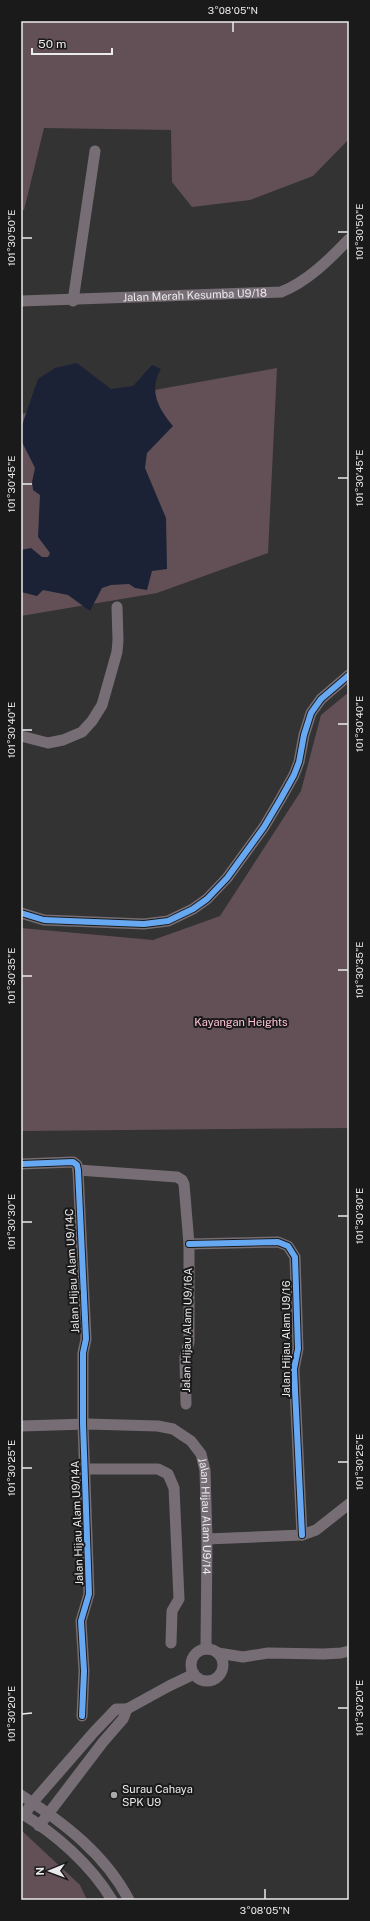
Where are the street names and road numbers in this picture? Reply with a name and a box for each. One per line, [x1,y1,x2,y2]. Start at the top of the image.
street label: Jalan Merah Kesumba U9/18 [123,286,267,303]
street label: Jalan Hijau Alam U9/14C [63,1208,81,1334]
street label: Jalan Hijau Alam U9/16A [180,1267,194,1393]
street label: Jalan Hijau Alam U9/16 [280,1280,292,1398]
street label: Jalan Hijau Alam U9/14 [196,1456,213,1575]
street label: Jalan Hijau Alam U9/14A [69,1460,85,1586]

